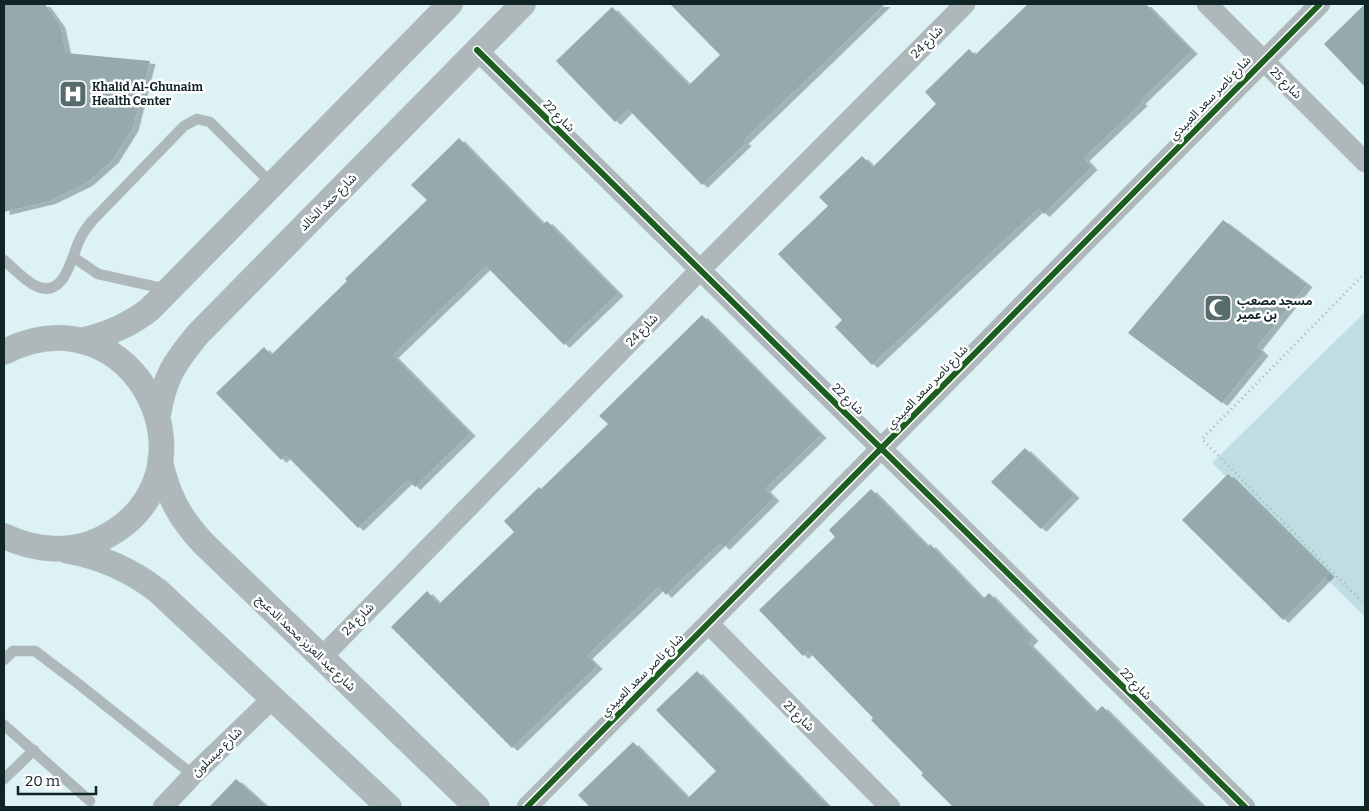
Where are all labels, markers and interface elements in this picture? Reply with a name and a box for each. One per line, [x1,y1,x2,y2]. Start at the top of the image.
street label: شارع 24 [908,23,947,62]
street label: شارع ناصر سعد العبيدي [1166,53,1256,145]
street label: شارع 25 [1266,64,1305,103]
hospital icon: Khalid Al-Ghunaim Health Center [58,79,88,109]
place label: Khalid Al-Ghunaim Health Center [92,80,203,108]
street label: شارع 22 [539,97,578,136]
street label: شارع حمد الخالد [296,170,361,235]
mosque icon: مسجد مصعب بن عمير [1203,293,1233,323]
place label: مسجد مصعب بن عمير [1236,294,1312,322]
street label: شارع 24 [623,311,662,350]
street label: شارع ناصر سعد العبيدي [883,342,973,434]
street label: شارع 22 [828,380,867,419]
street label: شارع عبد العزيز محمد الدعيج [252,592,358,695]
street label: شارع 24 [339,600,378,639]
street label: شارع ناصر سعد العبيدي [598,631,688,721]
street label: شارع 22 [1116,665,1155,704]
street label: شارع 21 [779,698,817,736]
street label: شارع ميسلون [189,725,246,781]
scale bar [18,764,95,796]
text: 20 m [25,772,61,790]

